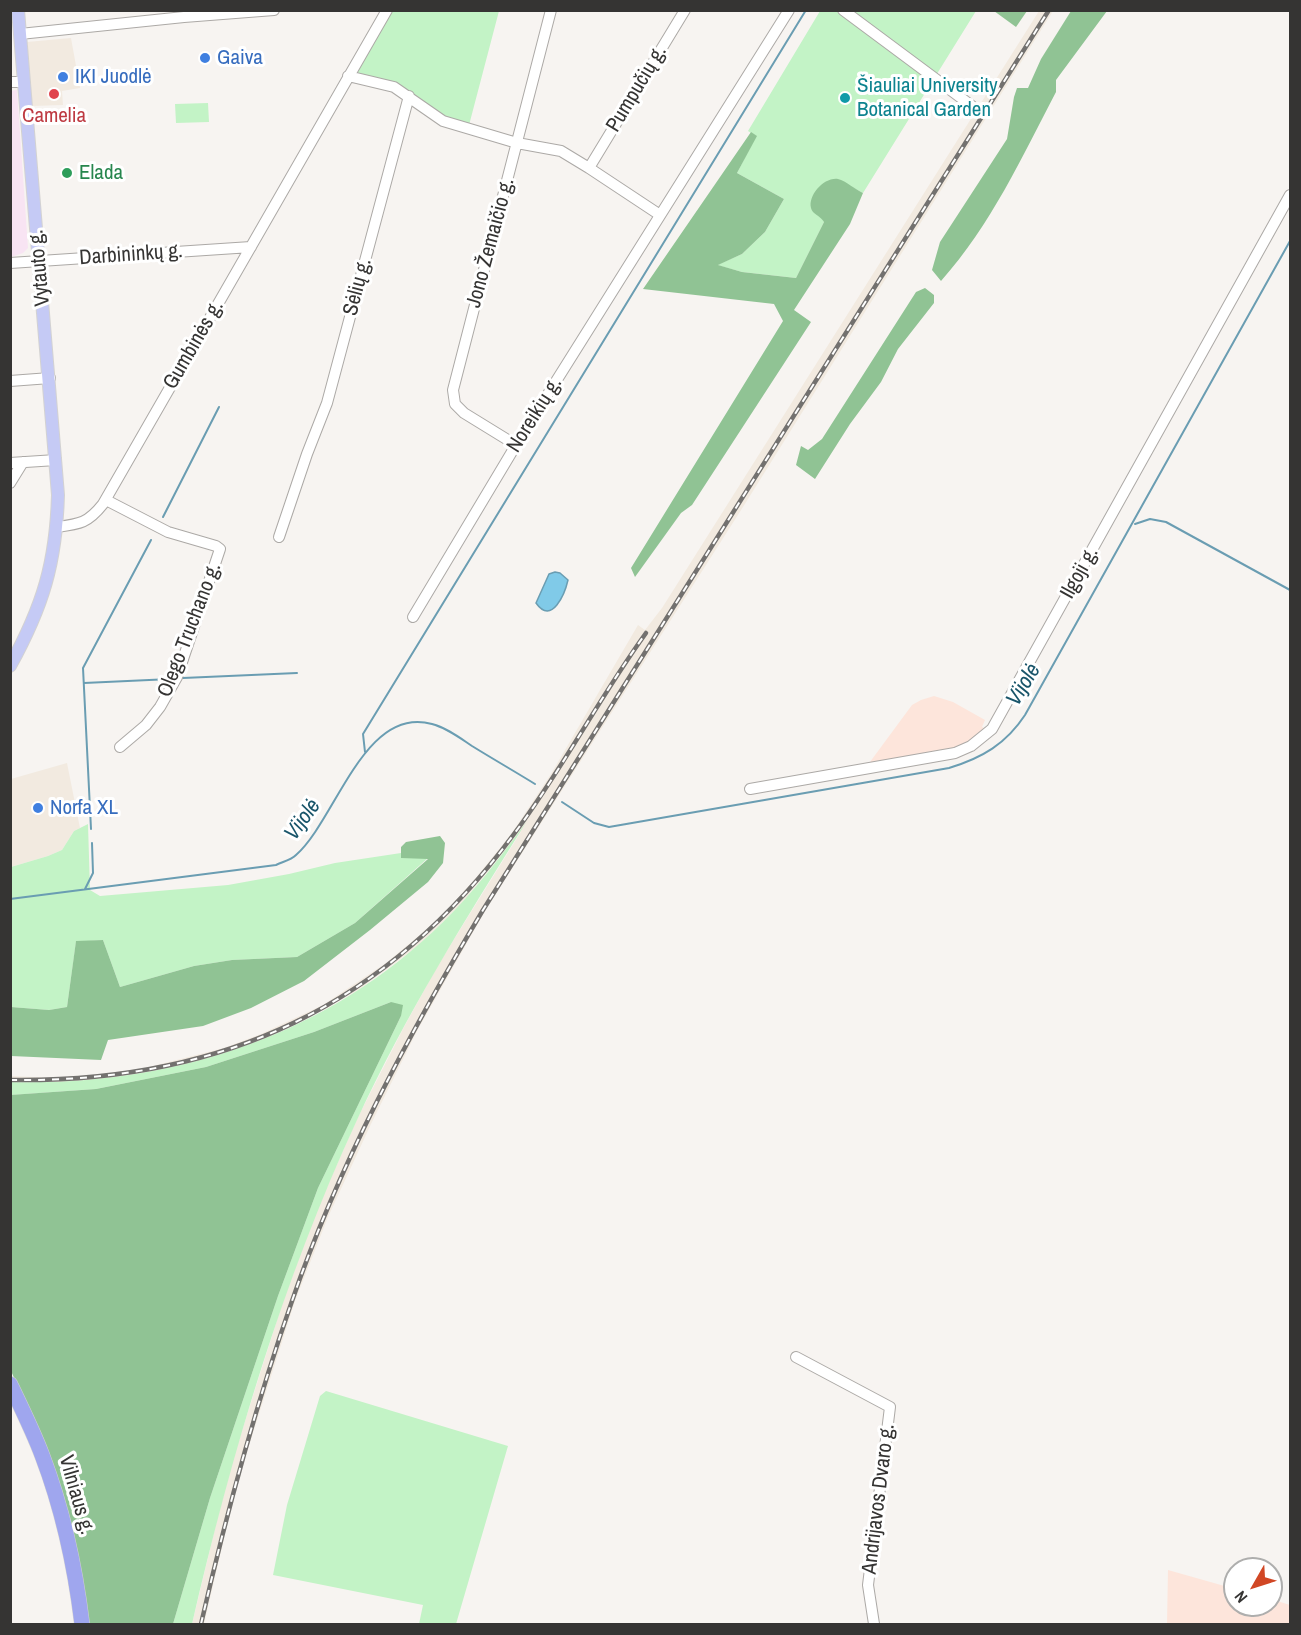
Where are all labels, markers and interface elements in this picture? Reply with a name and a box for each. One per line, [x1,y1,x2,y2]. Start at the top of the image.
street label: Pumpučių g. [601,41,673,137]
place label: Gaiva [217,45,263,71]
marker: Gaiva [198,51,212,65]
place label: IKI Juodlė [75,64,152,90]
marker: IKI Juodlė [56,70,70,84]
place label: Šiauliai University Botanical Garden [857,73,998,123]
marker: Camelia [47,87,61,101]
marker: Šiauliai University Botanical Garden [838,91,852,105]
place label: Camelia [22,103,86,129]
place label: Elada [79,160,123,186]
marker: Elada [60,166,74,180]
street label: Jono Žemaičio g. [462,175,520,311]
street label: Vytauto g. [24,229,56,307]
street label: Darbininkų g. [79,239,183,271]
street label: Sėlių g. [338,256,378,318]
street label: Gumbinės g. [158,296,230,394]
street label: Noreikių g. [502,373,568,457]
street label: Ilgoji g. [1056,543,1104,603]
street label: Olego Truchano g. [153,559,227,701]
water label: Vijolė [1001,659,1047,711]
water label: Vijolė [279,794,327,846]
place label: Norfa XL [50,795,118,821]
marker: Norfa XL [31,801,45,815]
street label: Andrijavos Dvaro g. [857,1422,901,1576]
street label: Vilniaus g. [53,1453,99,1537]
north arrow [1223,1557,1283,1617]
text: N [1229,1586,1252,1608]

